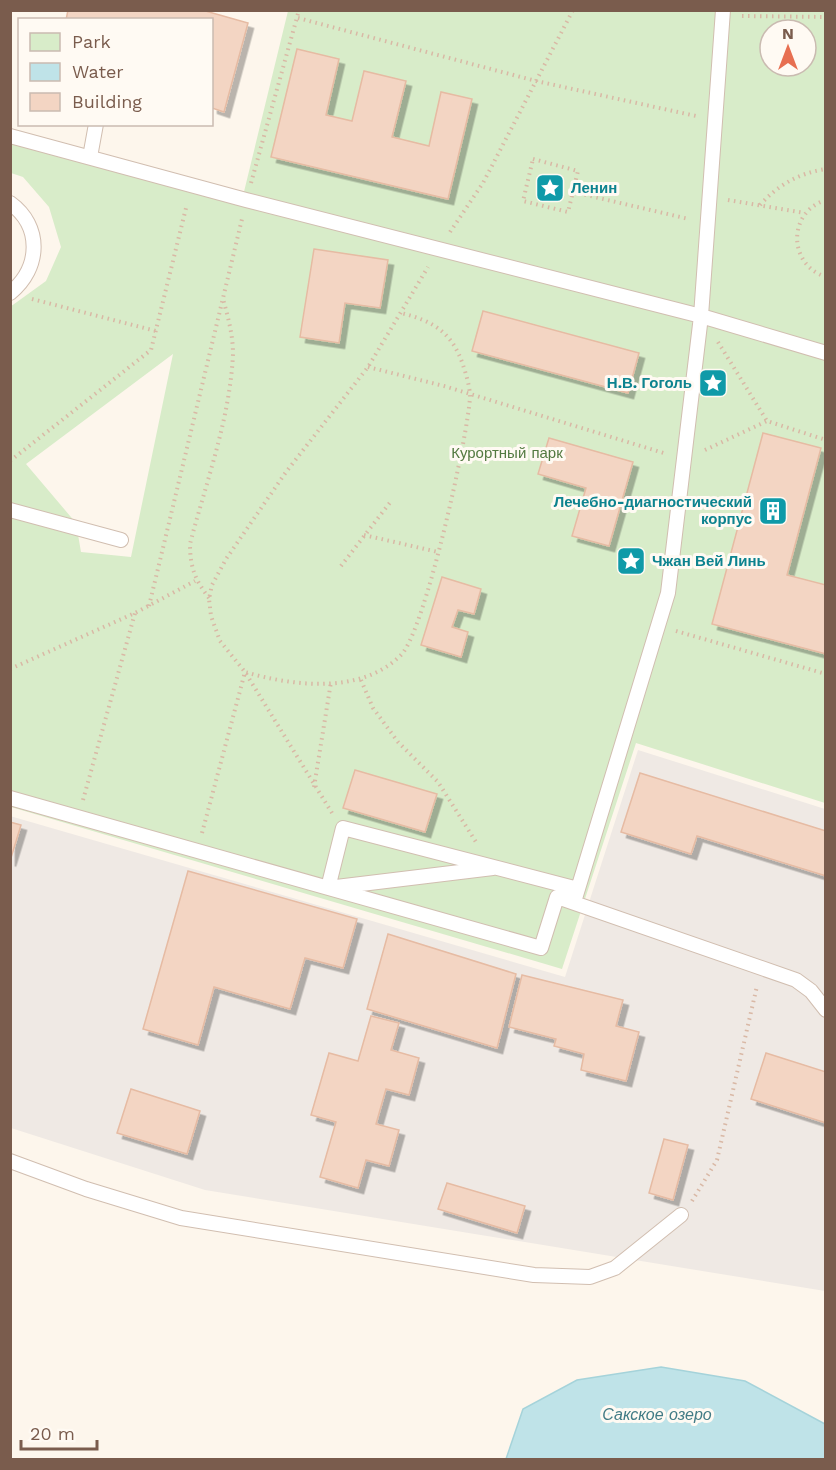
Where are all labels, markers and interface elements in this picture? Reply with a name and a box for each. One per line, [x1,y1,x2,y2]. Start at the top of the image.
legend [18,18,213,126]
north arrow [758,18,818,78]
text: N [782,24,794,43]
text: Park [72,31,111,52]
text: Water [72,61,124,82]
text: Building [72,91,142,112]
place icon: Ленин [534,172,566,204]
place label: Ленин [571,179,617,197]
place icon: Н.В. Гоголь [697,367,729,399]
place label: Н.В. Гоголь [607,374,692,392]
park label: Курортный парк [451,444,563,462]
place label: Лечебно-диагностический корпус [554,493,752,528]
building icon: Лечебно-диагностический корпус [757,495,789,527]
place icon: Чжан Вей Линь [615,545,647,577]
place label: Чжан Вей Линь [652,552,766,570]
water label: Сакское озеро [602,1405,712,1424]
scale bar [21,1413,98,1451]
text: 20 m [30,1423,75,1444]

